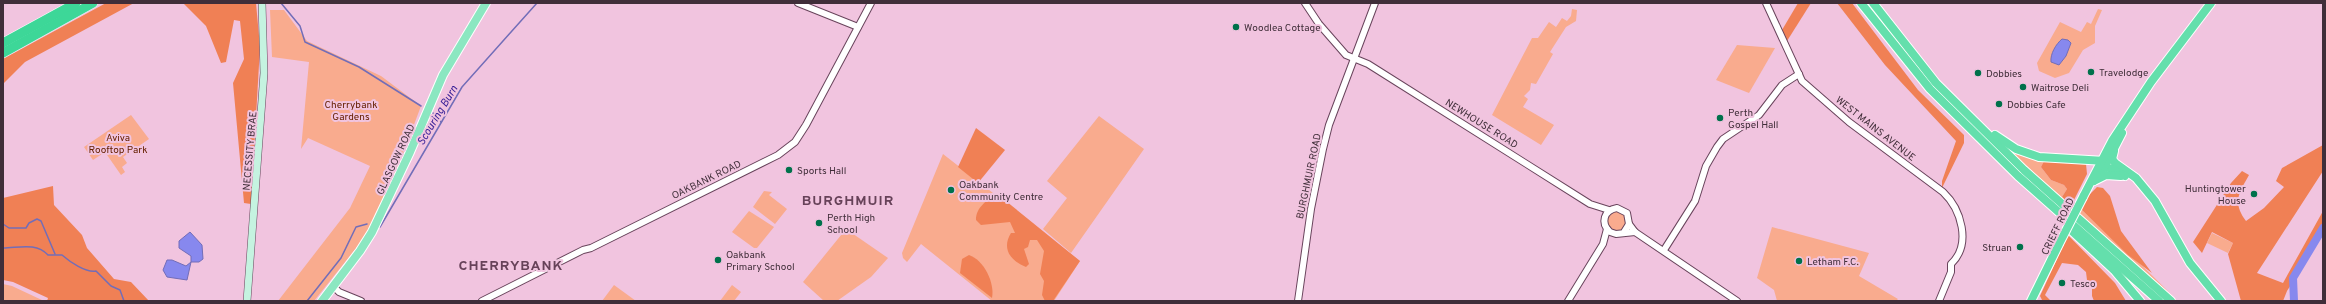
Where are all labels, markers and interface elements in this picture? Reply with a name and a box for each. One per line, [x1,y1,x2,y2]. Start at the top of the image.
marker: Woodlea Cottage [1231,22,1241,32]
place label: Woodlea Cottage [1244,22,1321,35]
marker: Travelodge [2086,67,2096,77]
place label: Travelodge [2099,67,2148,80]
marker: Dobbies [1973,68,1983,78]
place label: Dobbies [1986,68,2022,81]
marker: Waitrose Deli [2018,82,2028,92]
place label: Waitrose Deli [2031,82,2089,95]
water label: Scouring Burn [414,83,461,148]
street label: WEST MAINS AVENUE [1832,94,1918,165]
street label: NEWHOUSE ROAD [1442,97,1520,152]
park label: Cherrybank Gardens [325,99,377,124]
marker: Dobbies Cafe [1994,99,2004,109]
place label: Dobbies Cafe [2007,99,2066,112]
place label: Perth Gospel Hall [1728,107,1778,132]
street label: NECESSITY BRAE [241,111,260,191]
marker: Perth Gospel Hall [1715,113,1725,123]
street label: GLASGOW ROAD [374,122,419,197]
park label: Aviva Rooftop Park [89,132,147,157]
street label: BURGHMUIR ROAD [1294,132,1325,220]
street label: OAKBANK ROAD [670,158,744,203]
marker: Sports Hall [784,165,794,175]
place label: Sports Hall [797,165,846,178]
place label: Oakbank Community Centre [959,179,1043,204]
place label: Huntingtower House [2185,183,2246,208]
marker: Oakbank Community Centre [946,185,956,195]
marker: Huntingtower House [2249,189,2259,199]
district label: BURGHMUIR [802,193,894,210]
street label: CRIEFF ROAD [2039,196,2078,257]
place label: Perth High School [827,212,875,237]
marker: Perth High School [814,218,824,228]
place label: Struan [1982,242,2012,255]
marker: Struan [2015,242,2025,252]
place label: Oakbank Primary School [726,249,795,274]
marker: Oakbank Primary School [713,255,723,265]
marker: Letham F.C. [1794,256,1804,266]
place label: Letham F.C. [1807,256,1859,269]
district label: CHERRYBANK [459,258,563,275]
marker: Tesco [2057,278,2067,288]
place label: Tesco [2070,278,2096,291]

